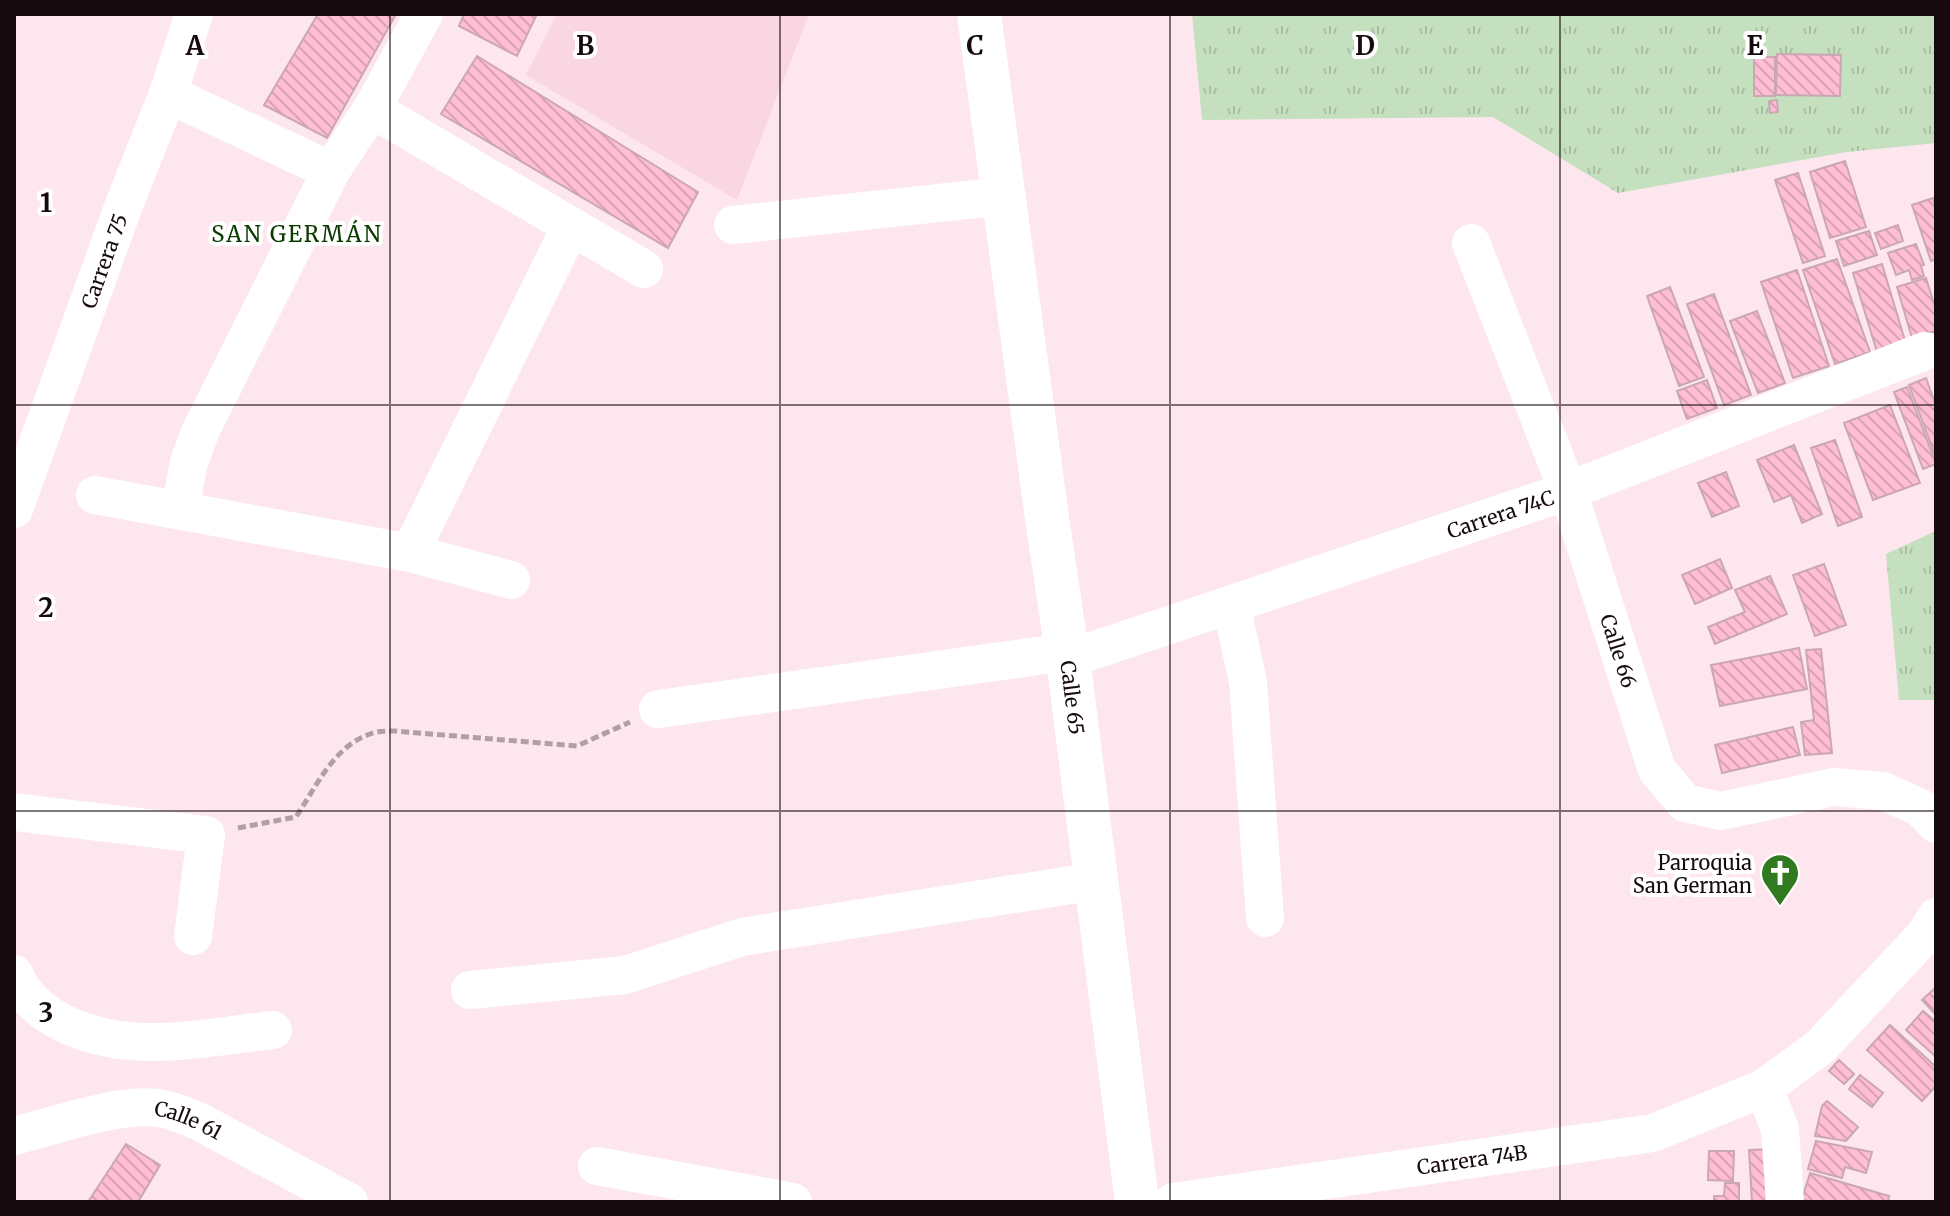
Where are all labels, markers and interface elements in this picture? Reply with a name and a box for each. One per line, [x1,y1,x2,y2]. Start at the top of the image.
text: A [185,29,205,62]
text: B [576,29,594,62]
text: C [966,29,984,62]
text: D [1355,29,1375,62]
text: E [1747,29,1764,62]
text: 1 [40,186,52,219]
street label: Carrera 75 [75,210,132,311]
district label: SAN GERMÁN [211,219,383,248]
street label: Carrera 74C [1443,484,1557,543]
text: 2 [38,591,54,624]
street label: Calle 66 [1596,611,1642,691]
street label: Calle 65 [1056,659,1090,736]
place label: Parroquia San German [1633,850,1752,898]
church icon: Parroquia San German [1759,852,1801,907]
text: 3 [39,996,53,1029]
street label: Calle 61 [153,1095,227,1144]
street label: Carrera 74B [1415,1139,1529,1179]

